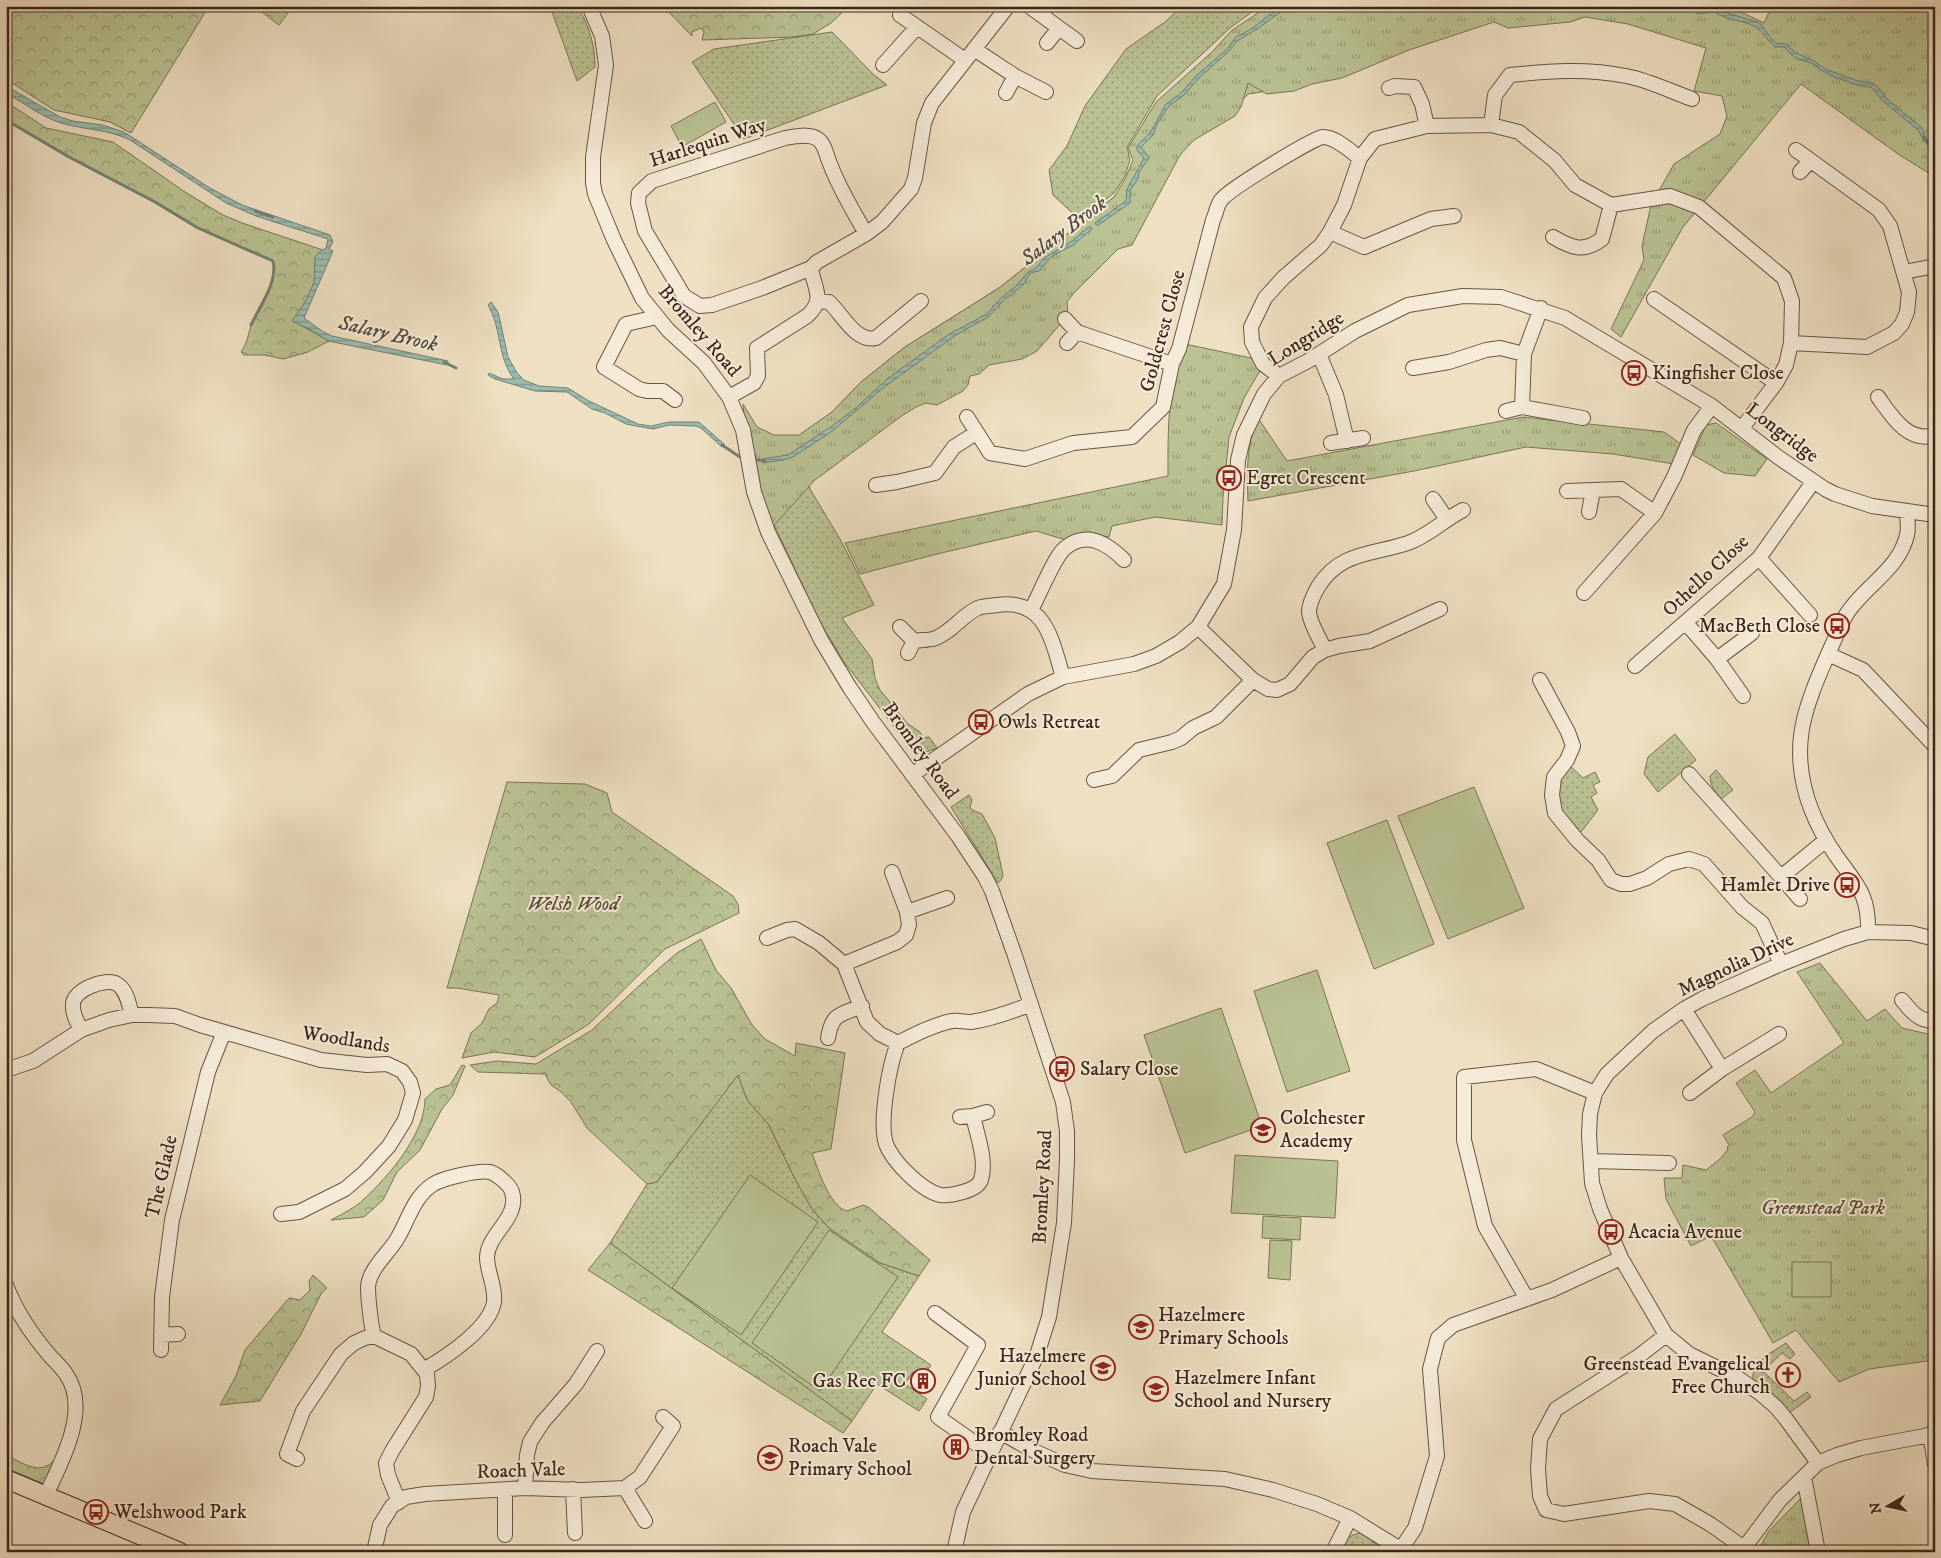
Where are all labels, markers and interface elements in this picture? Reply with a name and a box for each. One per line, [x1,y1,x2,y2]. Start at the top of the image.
street label: Harlequin Way [646,112,770,174]
water label: Salary Brook [1015,190,1112,272]
street label: Goldcrest Close [1135,267,1191,395]
street label: Bromley Road [652,280,746,382]
street label: Longridge [1263,306,1349,372]
water label: Salary Brook [335,310,440,358]
bus stop icon: Kingfisher Close [1621,360,1647,386]
place label: Kingfisher Close [1652,361,1784,386]
street label: Longridge [1741,397,1823,469]
bus stop icon: Egret Crescent [1216,465,1242,491]
place label: Egret Crescent [1246,466,1366,491]
street label: Othello Close [1658,530,1754,622]
bus stop icon: MacBeth Close [1824,613,1850,639]
place label: MacBeth Close [1699,614,1820,639]
street label: Bromley Road [876,697,964,805]
bus stop icon: Owls Retreat [968,709,994,735]
place label: Owls Retreat [998,710,1100,735]
bus stop icon: Hamlet Drive [1834,872,1860,898]
place label: Hamlet Drive [1720,873,1830,898]
park label: Welsh Wood [527,892,622,917]
street label: Magnolia Drive [1674,927,1798,1003]
street label: Woodlands [299,1021,392,1059]
bus stop icon: Salary Close [1049,1056,1075,1082]
place label: Salary Close [1080,1057,1179,1082]
place label: Colchester Academy [1280,1106,1366,1154]
school or university icon: Colchester Academy [1250,1117,1276,1143]
street label: Bromley Road [1028,1129,1058,1245]
street label: The Glade [140,1133,184,1221]
park label: Greenstead Park [1761,1196,1886,1221]
bus stop icon: Acacia Avenue [1598,1219,1624,1245]
place label: Acacia Avenue [1628,1220,1742,1245]
place label: Hazelmere Primary Schools [1158,1303,1289,1351]
school or university icon: Hazelmere Primary Schools [1128,1314,1154,1340]
place label: Hazelmere Junior School [975,1344,1086,1392]
place label: Greenstead Evangelical Free Church [1584,1352,1771,1400]
school or university icon: Hazelmere Junior School [1090,1355,1116,1381]
church icon: Greenstead Evangelical Free Church [1775,1362,1801,1388]
place label: Hazelmere Infant School and Nursery [1174,1366,1332,1414]
building icon: Gas Rec FC [910,1368,936,1394]
place label: Gas Rec FC [813,1369,906,1394]
school or university icon: Hazelmere Infant School and Nursery [1143,1376,1169,1402]
place label: Bromley Road Dental Surgery [974,1423,1096,1471]
place label: Roach Vale Primary School [788,1434,912,1482]
building icon: Bromley Road Dental Surgery [943,1434,969,1460]
school or university icon: Roach Vale Primary School [757,1445,783,1471]
street label: Roach Vale [476,1457,566,1485]
north arrow [1864,1480,1914,1530]
bus stop icon: Welshwood Park [83,1499,109,1525]
place label: Welshwood Park [113,1500,247,1525]
text: N [1866,1500,1886,1515]

